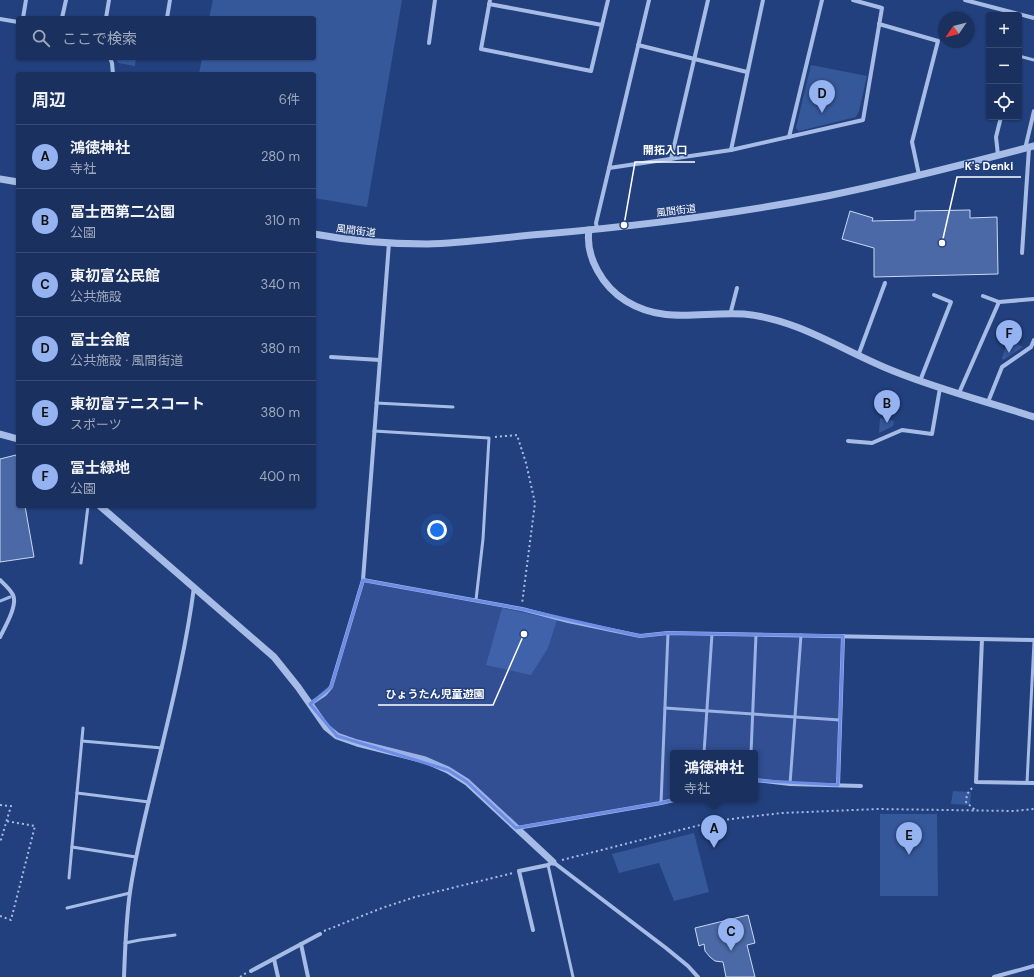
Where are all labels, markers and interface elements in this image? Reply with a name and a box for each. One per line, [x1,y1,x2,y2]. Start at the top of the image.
north arrow [938,12,974,48]
map controls [986,12,1022,120]
button: + [986,12,1022,48]
search box [16,16,316,60]
icon: search [30,27,52,49]
text: ここで検索 [62,29,137,49]
button: − [986,48,1022,84]
pin: D [809,80,835,113]
button: locate [986,84,1022,120]
text: 周辺 [32,89,66,111]
text: 6件 [279,91,300,108]
text: 鴻徳神社 [70,138,130,158]
callout: 開拓入口 [635,139,695,162]
text: 開拓入口 [643,143,687,157]
text: A [40,148,50,165]
text: 280 m [261,148,300,165]
callout: K's Denki [957,154,1021,177]
text: K's Denki [965,159,1013,173]
text: 寺社 [70,160,96,177]
text: 冨士西第二公園 [70,202,175,222]
street label: 風間街道 [655,202,697,219]
text: B [41,212,49,229]
text: 310 m [265,212,300,229]
street label: 風間街道 [335,222,377,239]
text: 公園 [70,224,96,241]
text: 東初富公民館 [70,266,160,286]
text: C [40,276,50,293]
text: 340 m [260,276,300,293]
text: 公共施設 [70,288,122,305]
pin: F [996,320,1022,353]
text: 冨士会館 [70,330,130,350]
text: D [40,340,50,357]
text: 380 m [260,340,300,357]
text: 公共施設 · 風間街道 [70,352,184,369]
pin: B [874,390,900,423]
text: 東初富テニスコート [70,394,205,414]
text: E [41,404,49,421]
text: 380 m [260,404,300,421]
text: スポーツ [70,416,122,433]
text: 冨士緑地 [70,458,130,478]
text: F [41,468,49,485]
text: 400 m [259,468,300,485]
text: 公園 [70,480,96,497]
your location [427,520,447,540]
callout: ひょうたん児童遊園 [378,682,493,705]
text: ひょうたん児童遊園 [386,687,485,701]
popup [670,750,758,802]
text: 鴻徳神社 [684,758,744,778]
text: 寺社 [684,780,710,797]
pin: A [701,815,727,848]
pin: E [896,822,922,855]
pin: C [718,918,744,951]

